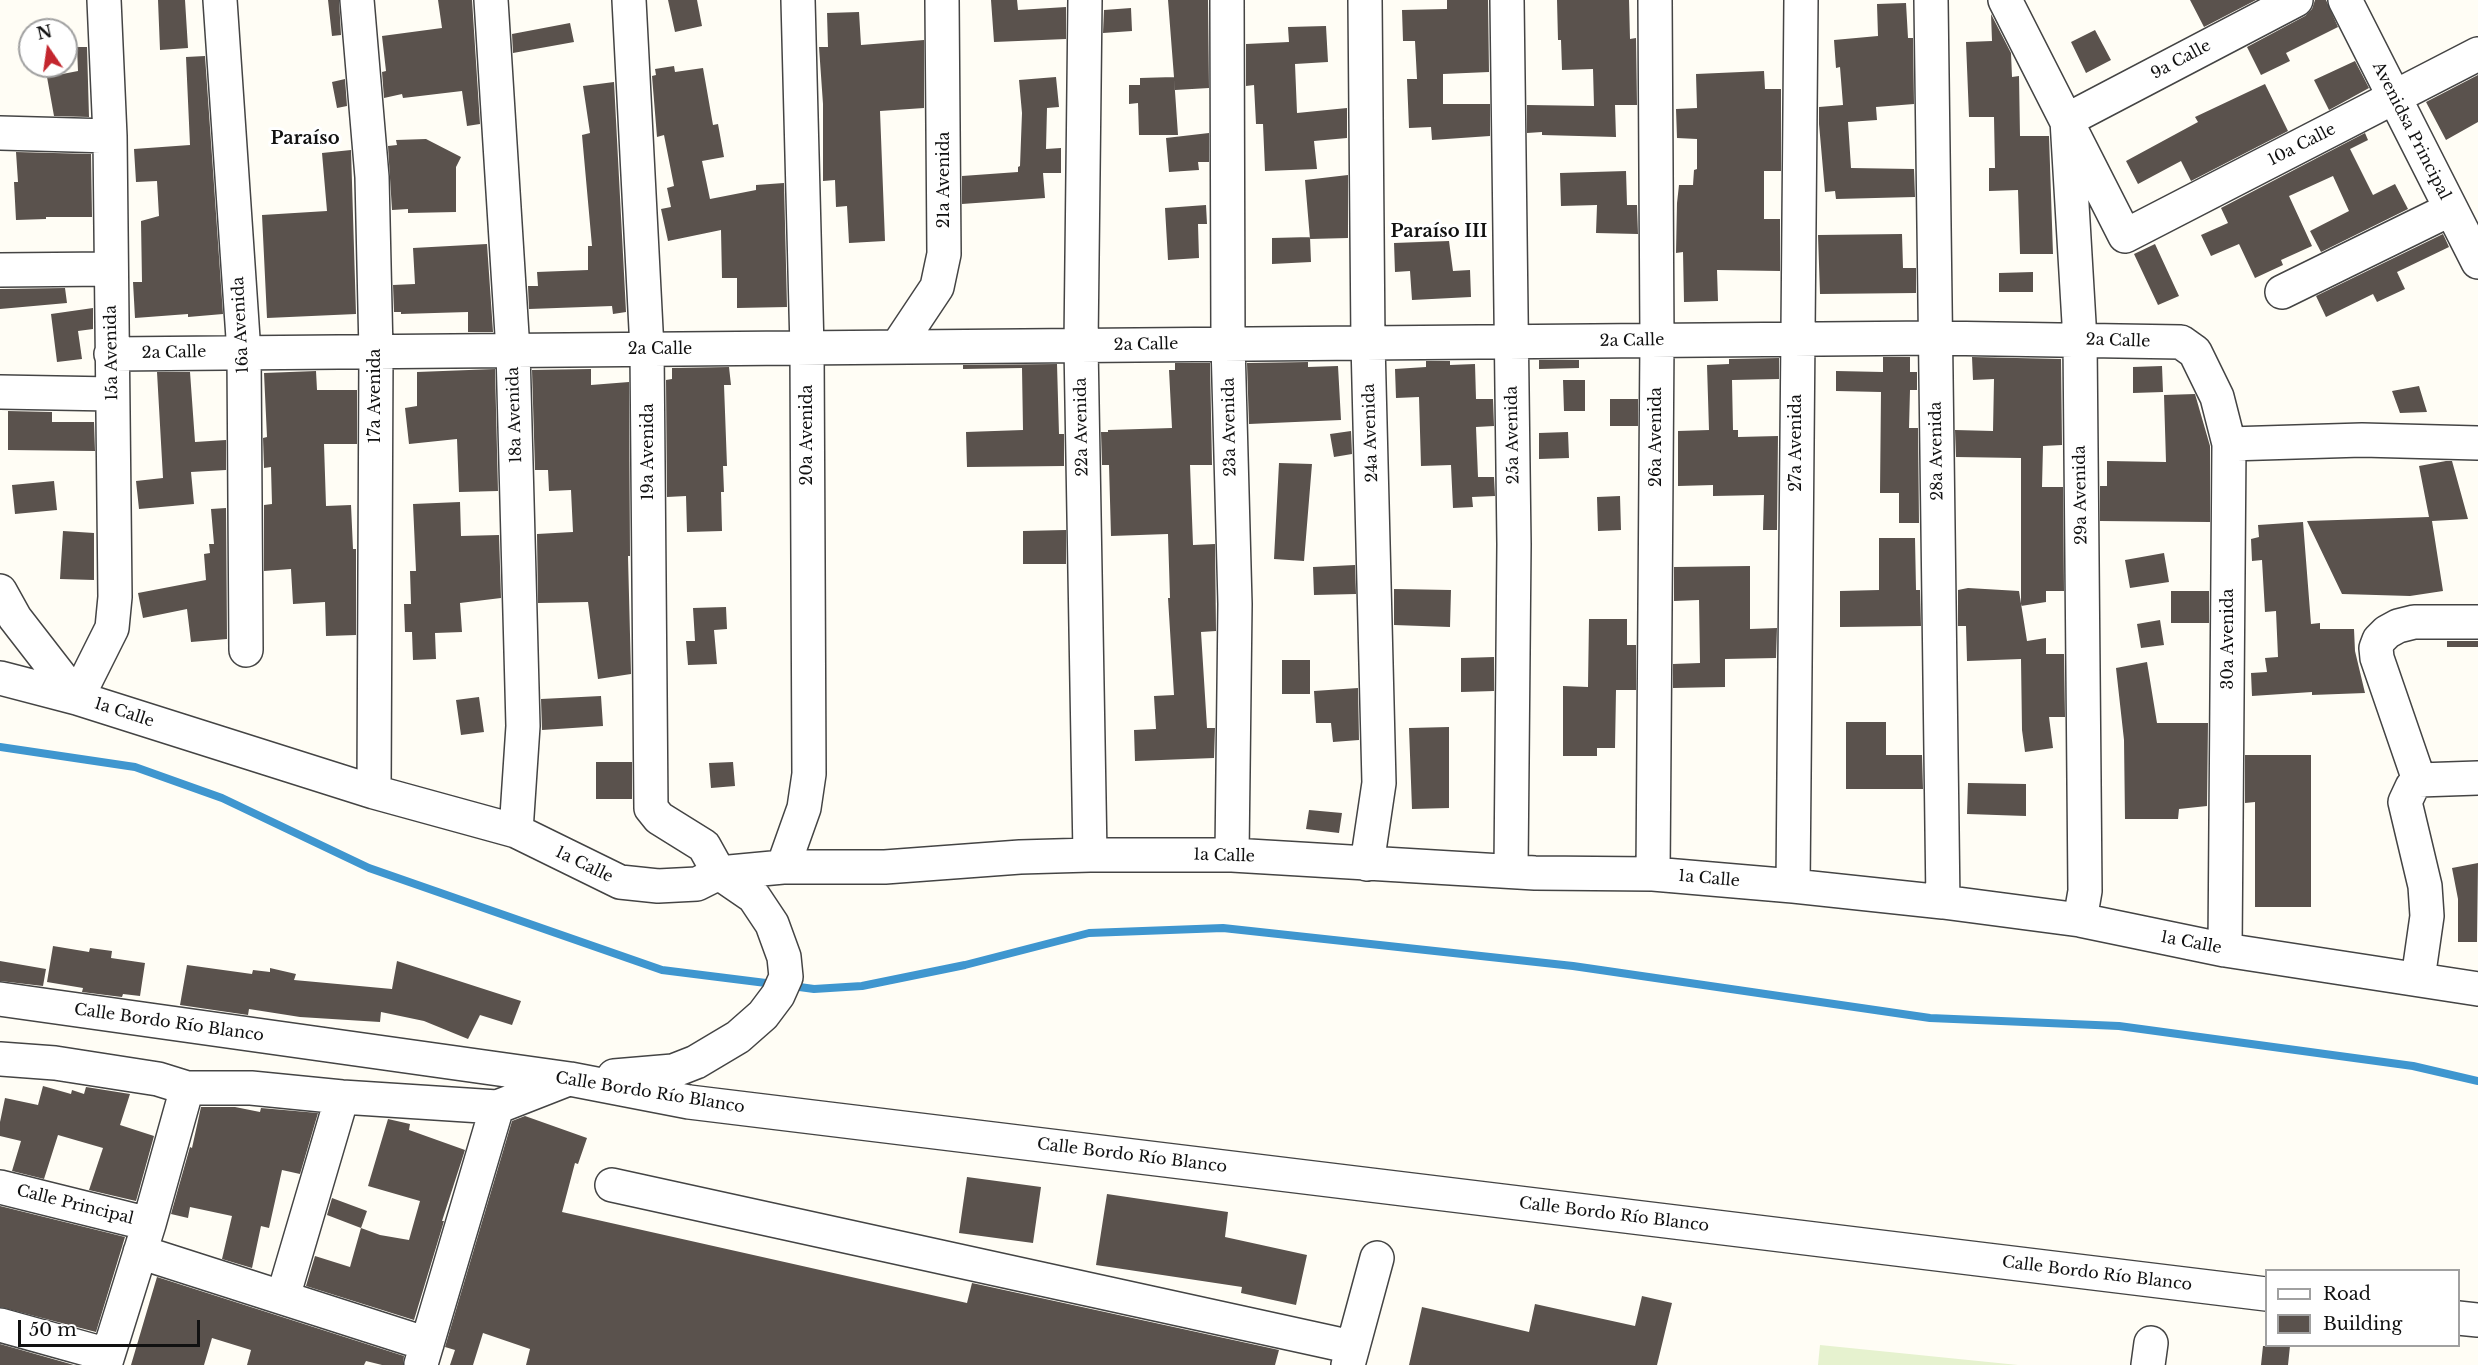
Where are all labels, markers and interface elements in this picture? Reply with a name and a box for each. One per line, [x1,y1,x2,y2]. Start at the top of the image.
north arrow [18,18,78,78]
text: N [35,21,54,44]
street label: 9a Calle [2148,36,2214,84]
street label: Avenidsa Principal [2368,59,2454,203]
street label: 10a Calle [2265,120,2339,170]
district label: Paraíso [270,128,340,150]
street label: 21a Avenida [934,132,954,228]
district label: Paraíso III [1390,221,1488,243]
street label: 16a Avenida [229,276,253,374]
street label: 15a Avenida [102,305,122,401]
street label: 2a Calle [2085,330,2151,352]
street label: 2a Calle [1600,331,1664,351]
street label: 2a Calle [1114,335,1178,355]
street label: 2a Calle [628,339,692,359]
street label: 2a Calle [142,343,206,363]
street label: 17a Avenida [365,349,385,443]
street label: 18a Avenida [504,366,526,464]
street label: 22a Avenida [1072,377,1092,477]
street label: 23a Avenida [1220,377,1240,477]
street label: 24a Avenida [1360,383,1382,483]
street label: 20a Avenida [797,385,817,485]
street label: 25a Avenida [1503,386,1523,484]
street label: 26a Avenida [1646,387,1666,487]
street label: 27a Avenida [1786,394,1806,492]
street label: 28a Avenida [1927,401,1947,501]
street label: 19a Avenida [638,403,658,501]
street label: 29a Avenida [2071,445,2091,545]
street label: 30a Avenida [2218,589,2238,689]
street label: 1a Calle [92,694,156,732]
street label: 1a Calle [552,843,616,887]
street label: 1a Calle [1193,845,1255,867]
street label: 1a Calle [1677,867,1741,891]
street label: 1a Calle [2159,928,2223,958]
street label: Calle Bordo Río Blanco [73,1000,265,1046]
street label: Calle Bordo Río Blanco [554,1069,746,1117]
street label: Calle Bordo Río Blanco [1036,1135,1228,1177]
street label: Calle Principal [14,1181,136,1229]
street label: Calle Bordo Río Blanco [1518,1194,1710,1236]
street label: Calle Bordo Río Blanco [2001,1253,2193,1295]
legend [2265,1269,2460,1347]
text: Road [2323,1283,2371,1305]
scale bar [21,1308,202,1346]
text: Building [2323,1313,2402,1335]
text: 50 m [29,1319,77,1341]

